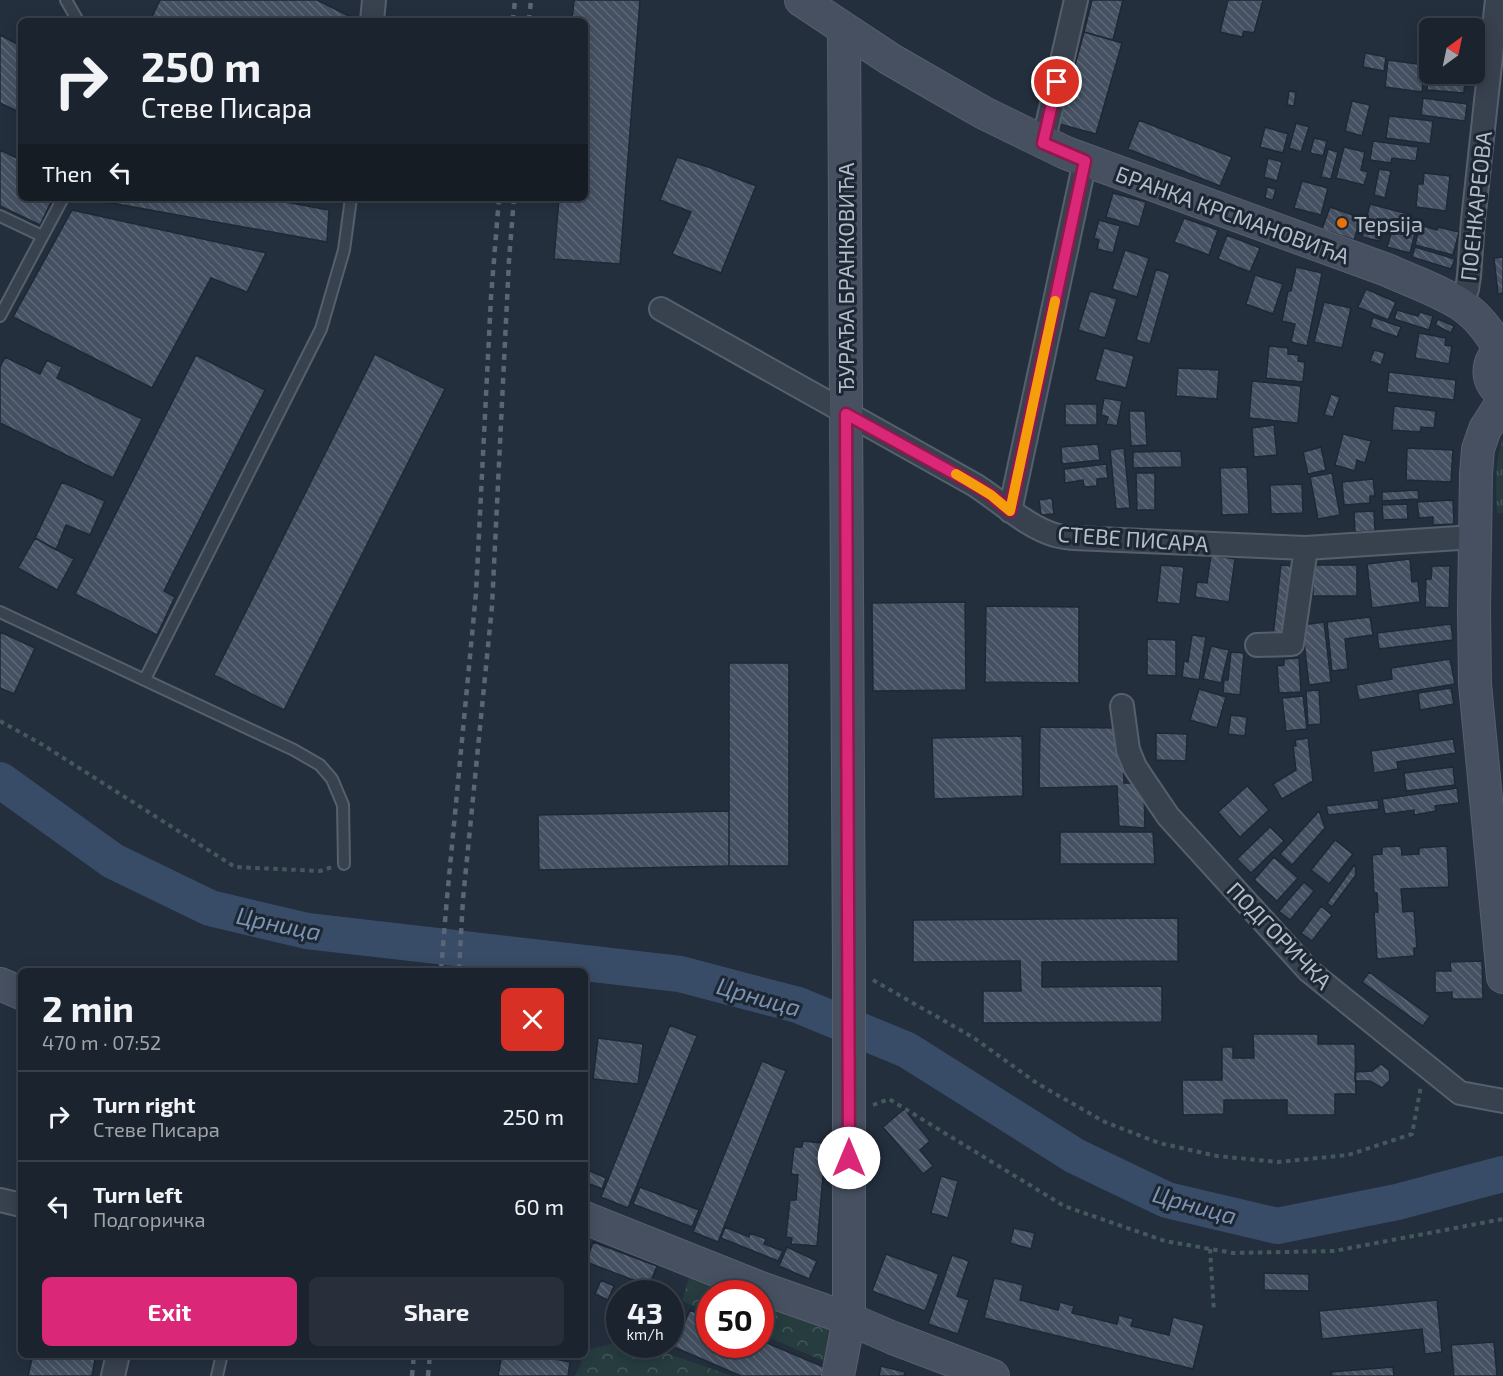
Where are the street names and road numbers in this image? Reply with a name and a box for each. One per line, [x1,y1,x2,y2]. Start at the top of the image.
street label: ПОЕНКАРЕОВА [1454,129,1496,282]
street label: БРАНКА КРСМАНОВИЋА [1112,160,1354,269]
street label: ЂУРАЂА БРАНКОВИЋА [832,162,858,393]
street label: СТЕВЕ ПИСАРА [1057,520,1210,556]
street label: ПОДГОРИЧКА [1222,876,1338,994]

